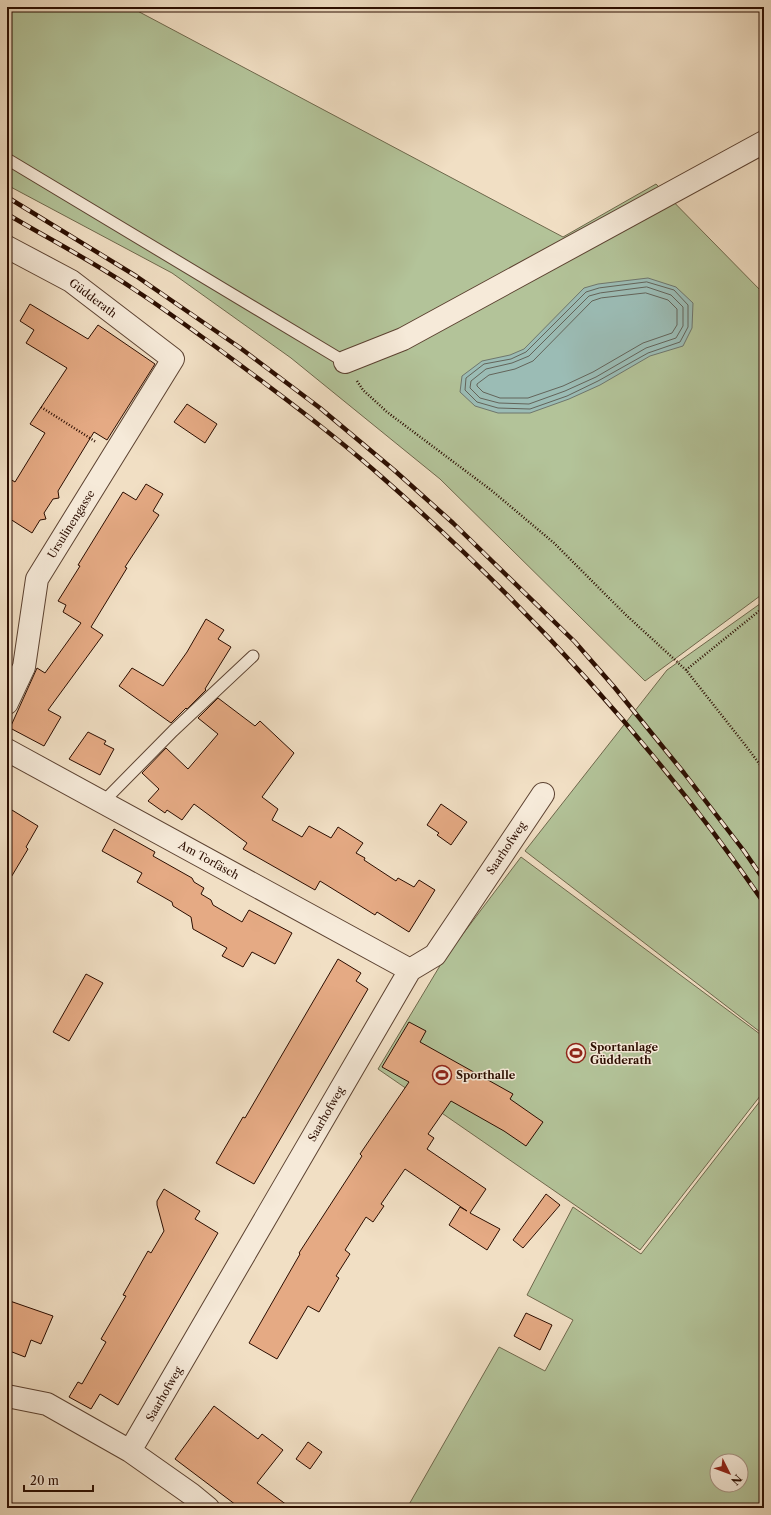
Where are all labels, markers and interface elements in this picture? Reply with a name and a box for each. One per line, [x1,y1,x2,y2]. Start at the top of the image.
street label: Güdderath [66,276,120,321]
street label: Ursulinengasse [44,487,98,561]
street label: Saarhofweg [483,819,529,877]
street label: Am Torfäsch [175,837,242,882]
place label: Sportanlage Güdderath [590,1040,659,1067]
sports icon: Sportanlage Güdderath [565,1042,587,1064]
sports icon: Sporthalle [431,1064,453,1086]
place label: Sporthalle [456,1068,516,1082]
street label: Saarhofweg [305,1084,347,1144]
street label: Saarhofweg [143,1364,185,1424]
north arrow [709,1453,749,1493]
scale bar [24,1467,93,1493]
text: N [728,1471,745,1488]
text: 20 m [30,1473,59,1488]

